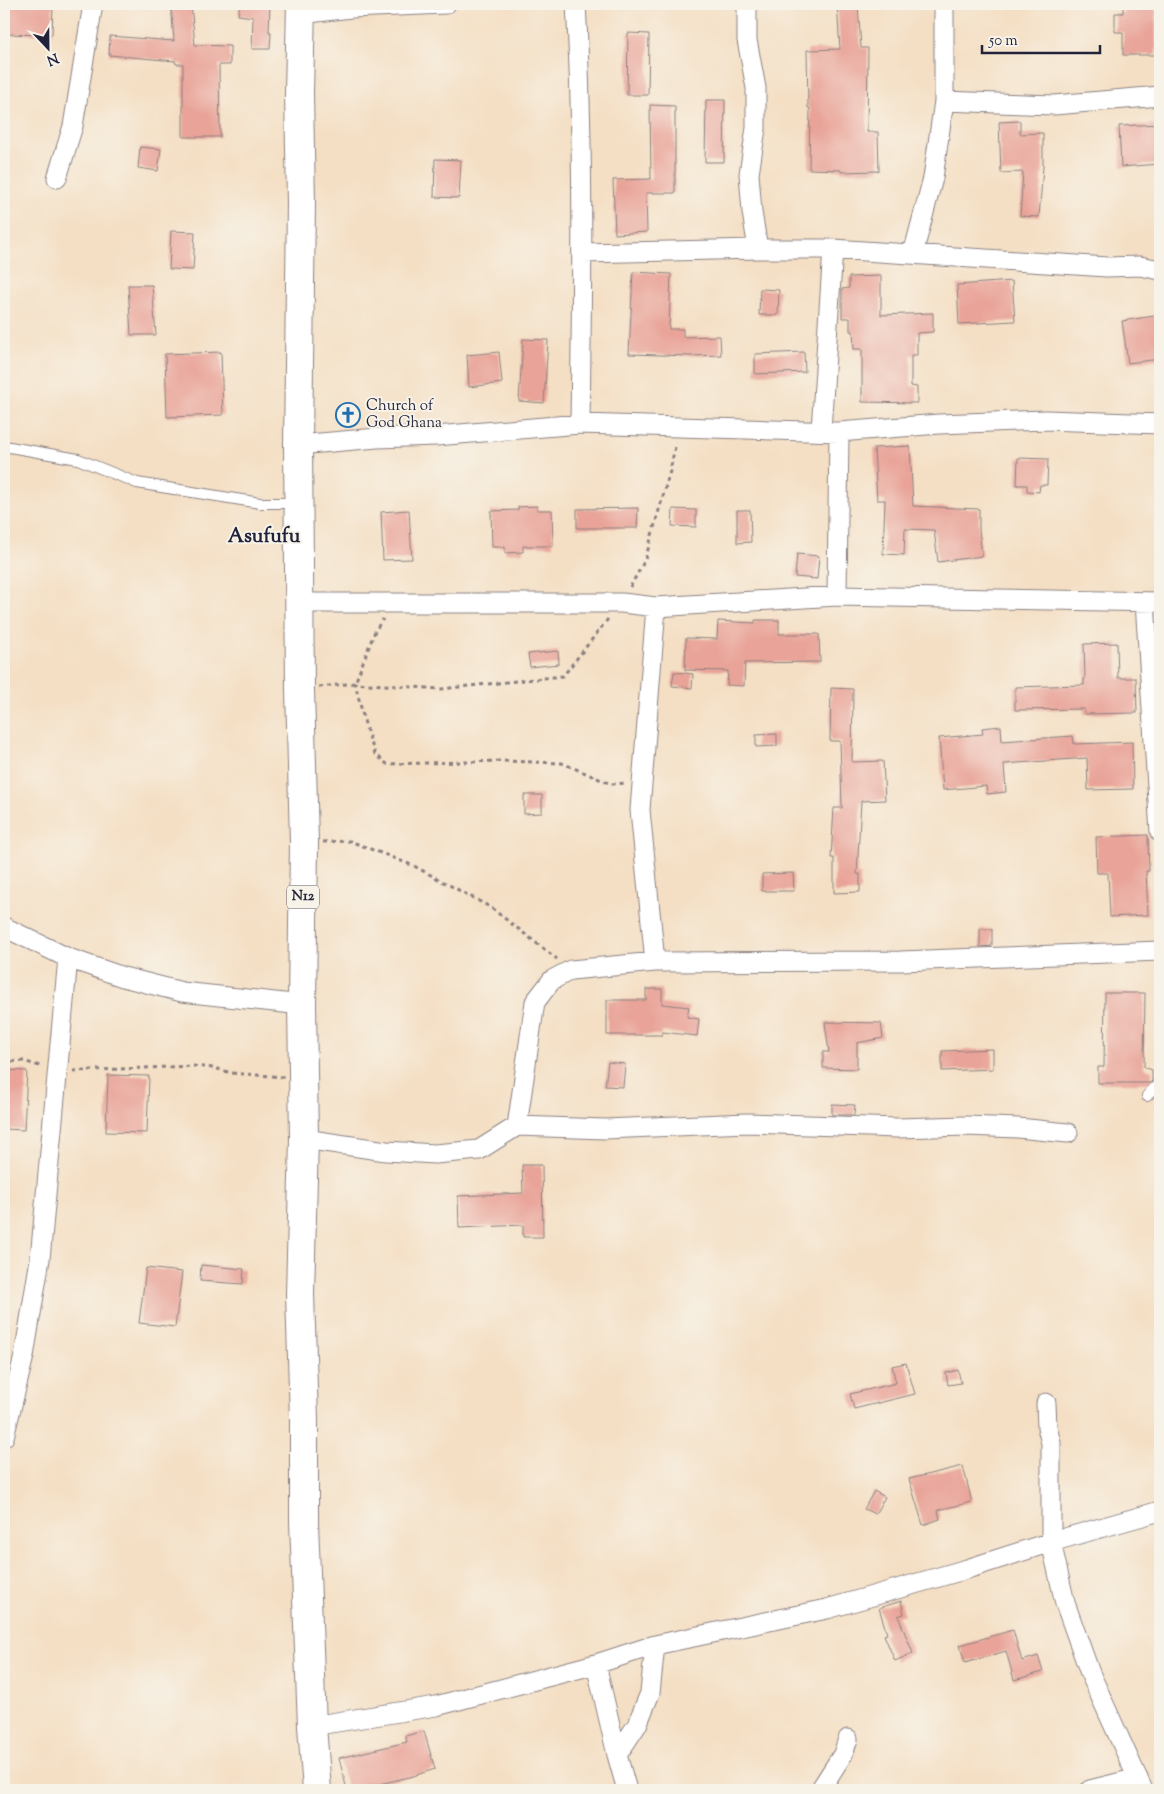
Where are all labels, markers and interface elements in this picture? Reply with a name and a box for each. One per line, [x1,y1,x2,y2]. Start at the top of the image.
north arrow [22,22,72,72]
scale bar [982,22,1099,54]
text: 50 m [988,31,1018,52]
text: N [43,47,61,70]
place label: Church of God Ghana [366,396,442,434]
church icon: Church of God Ghana [335,402,361,428]
district label: Asufufu [228,523,301,552]
road number: N12 [287,886,319,909]

